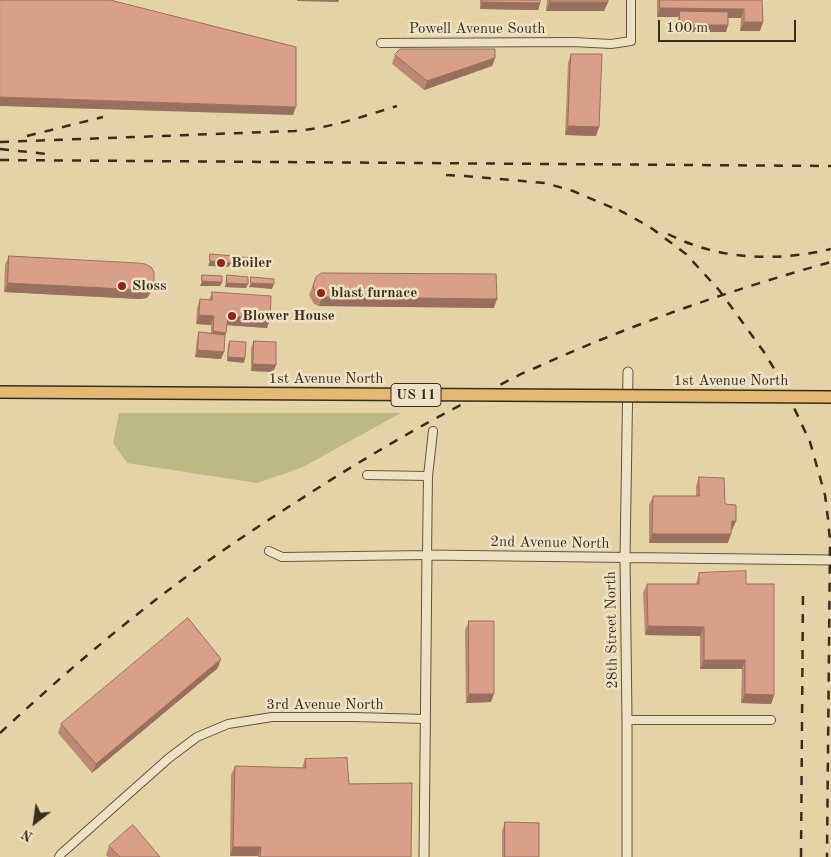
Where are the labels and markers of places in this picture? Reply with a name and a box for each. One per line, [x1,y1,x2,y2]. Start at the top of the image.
place label: Boiler [231,254,272,272]
marker: Boiler [215,257,227,269]
place label: Sloss [132,277,166,295]
marker: Sloss [116,280,128,292]
place label: blast furnace [331,284,417,302]
marker: blast furnace [315,287,327,299]
place label: Blower House [242,307,335,325]
marker: Blower House [226,310,238,322]

